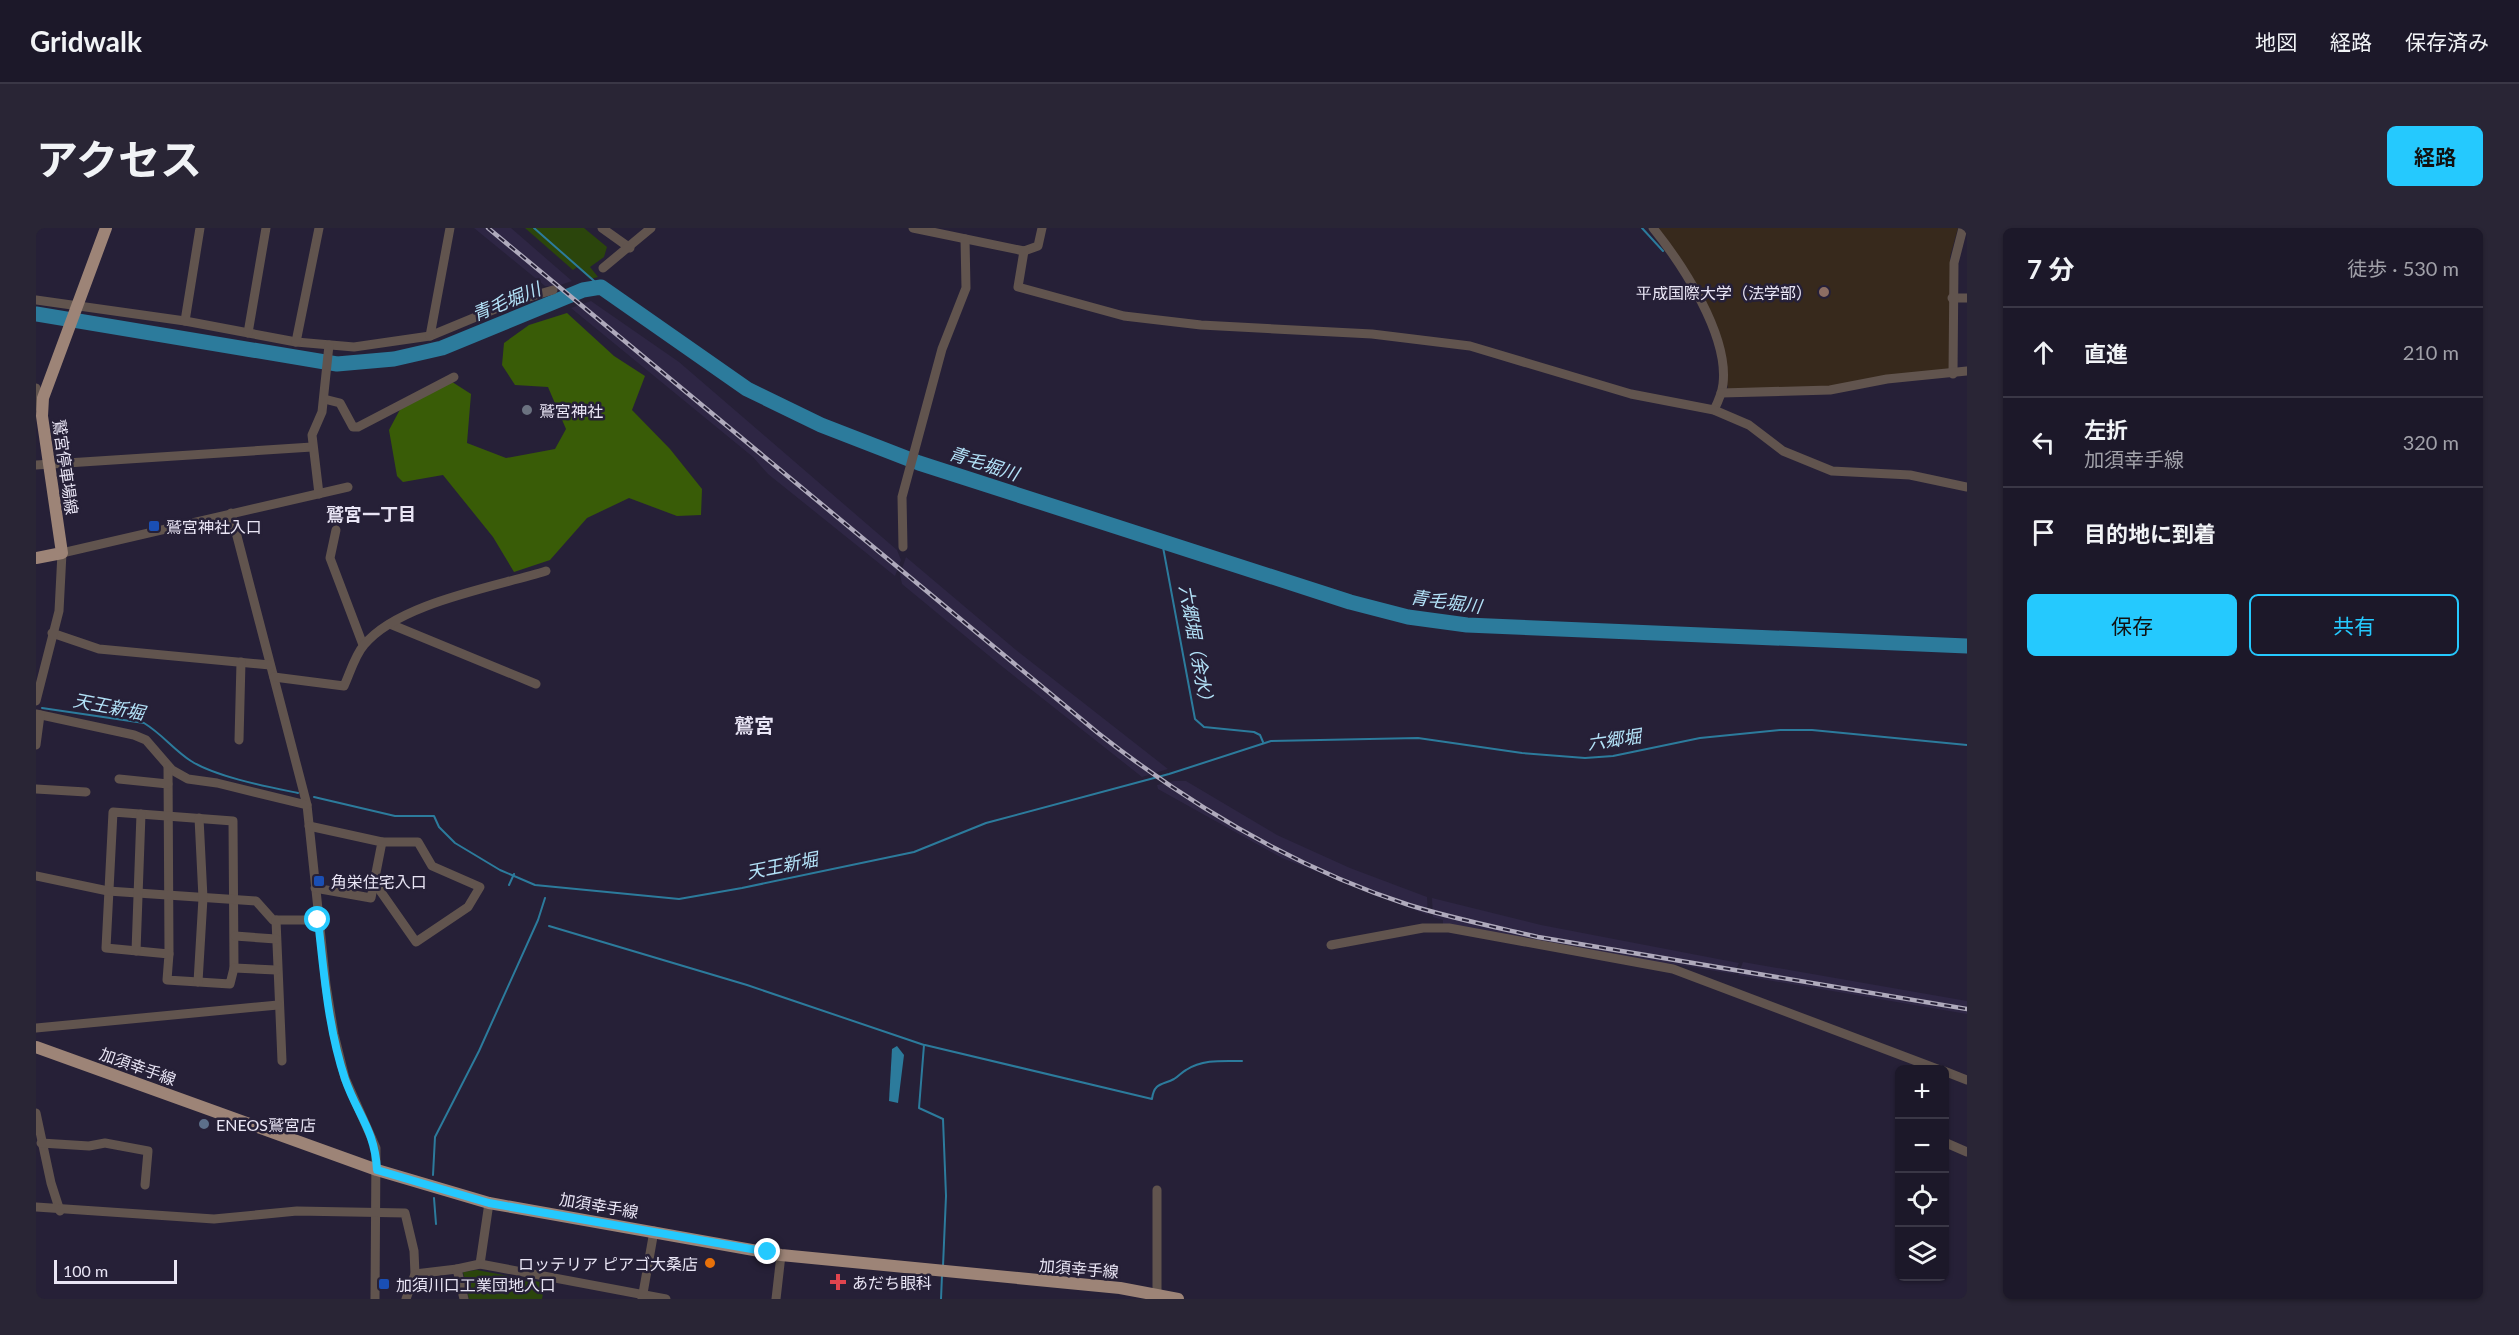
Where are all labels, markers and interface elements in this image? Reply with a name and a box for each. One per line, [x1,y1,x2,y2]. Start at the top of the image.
text: Gridwalk [30,24,142,58]
text: 地図 [2255,29,2297,54]
text: 経路 [2330,29,2372,54]
text: 保存済み [2405,29,2489,54]
button: 経路 [2387,126,2483,186]
text: アクセス [36,134,202,184]
text: 7 分 [2027,253,2074,285]
text: 徒歩 · 530 m [2347,256,2459,280]
water label: 青毛堀川 [469,277,545,325]
place label: 平成国際大学（法学部） [1636,283,1812,302]
marker: 平成国際大学（法学部） [1817,285,1831,299]
icon: ahead [2027,336,2060,369]
text: 直進 [2084,340,2128,367]
text: 210 m [2403,340,2459,364]
place label: 鷲宮神社 [539,401,603,420]
marker: 鷲宮神社 [520,403,534,417]
text: 左折 [2084,416,2128,443]
street label: 鷲宮停車場線 [50,418,82,516]
icon: left [2027,426,2060,459]
text: 320 m [2403,430,2459,454]
water label: 青毛堀川 [946,441,1024,485]
text: 加須幸手線 [2084,447,2184,471]
district label: 鷲宮一丁目 [326,503,416,525]
icon: arrive [2027,516,2060,549]
place label: 鷲宮神社入口 [166,517,262,536]
marker: 鷲宮神社入口 [147,519,161,533]
text: 目的地に到着 [2084,520,2216,547]
water label: 六郷堀（余水） [1175,583,1219,711]
water label: 青毛堀川 [1409,585,1485,617]
button: 保存 [2027,594,2237,656]
button: 共有 [2249,594,2459,656]
water label: 天王新堀 [72,688,149,724]
district label: 鷲宮 [734,713,774,737]
water label: 六郷堀 [1586,724,1645,754]
water label: 天王新堀 [745,847,822,883]
place label: 角栄住宅入口 [331,872,427,891]
marker: 角栄住宅入口 [312,874,326,888]
route start [304,906,330,932]
street label: 加須幸手線 [97,1043,179,1089]
map controls [1895,1065,1949,1281]
button: + [1895,1065,1949,1119]
place label: ENEOS鷲宮店 [216,1115,316,1134]
marker: ENEOS鷲宮店 [197,1117,211,1131]
button: − [1895,1119,1949,1173]
button: locate [1895,1173,1949,1227]
street label: 加須幸手線 [558,1189,640,1221]
button: layers [1895,1227,1949,1281]
route end [754,1238,780,1264]
place label: ロッテリア ピアゴ大桑店 [518,1254,698,1273]
street label: 加須幸手線 [1038,1255,1120,1281]
marker: ロッテリア ピアゴ大桑店 [703,1256,717,1270]
scale bar [54,1257,177,1284]
text: 100 m [63,1261,108,1280]
marker: あだち眼科 [829,1273,847,1291]
place label: あだち眼科 [852,1273,932,1292]
place label: 加須川口工業団地入口 [396,1275,556,1294]
marker: 加須川口工業団地入口 [377,1277,391,1291]

